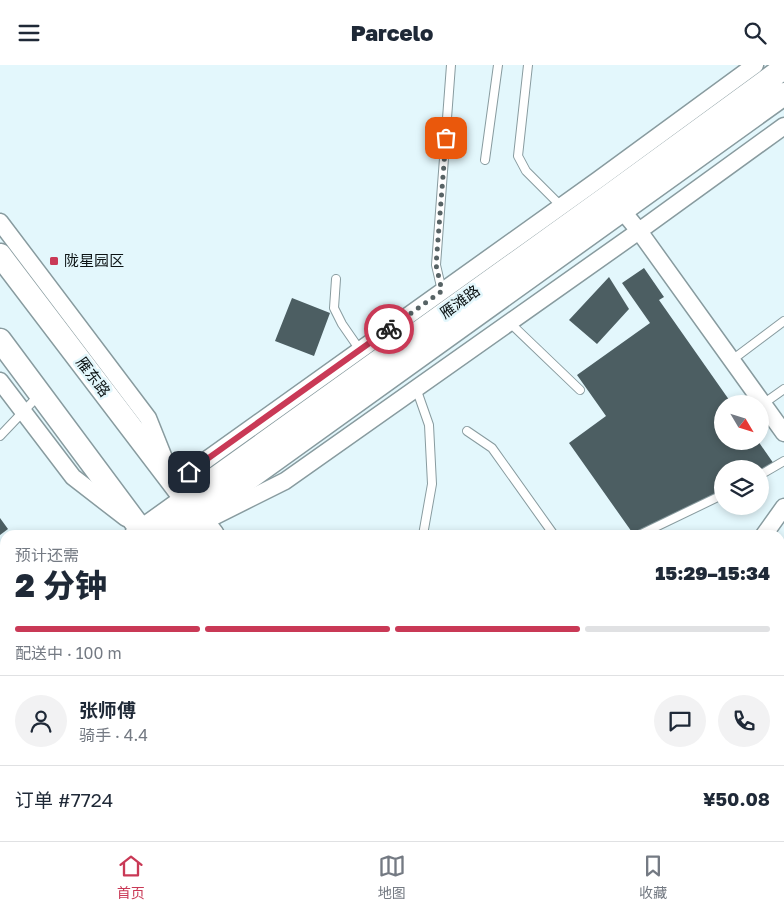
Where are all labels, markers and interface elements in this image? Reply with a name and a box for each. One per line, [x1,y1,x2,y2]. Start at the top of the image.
icon: menu [15,19,43,47]
text: Parcelo [351,19,433,46]
icon: search [741,19,769,47]
pin [425,117,467,159]
icon: bag [432,124,460,152]
place label: 陇星园区 [64,251,124,269]
marker: 陇星园区 [48,255,60,267]
street label: 雁滩路 [436,281,483,322]
courier [364,304,414,354]
icon: bike [375,315,403,343]
street label: 雁东路 [73,353,115,400]
north arrow [714,395,769,450]
map controls [714,395,769,515]
pin [168,451,210,493]
icon: home [175,458,203,486]
button: layers [714,460,769,515]
text: 预计还需 [15,545,79,565]
text: 15:29–15:34 [655,561,770,584]
text: 2 分钟 [15,566,107,604]
text: 配送中 · 100 m [15,643,122,663]
button: person [15,695,67,747]
button: chat [654,695,706,747]
button: phone [718,695,770,747]
text: 张师傅 [79,698,136,721]
text: 骑手 · 4.4 [79,725,148,745]
text: ¥50.08 [703,787,770,810]
text: 订单 #7724 [15,788,113,811]
tab: 首页 [117,852,145,902]
tab: 地图 [378,852,406,902]
tab: 收藏 [639,852,667,902]

